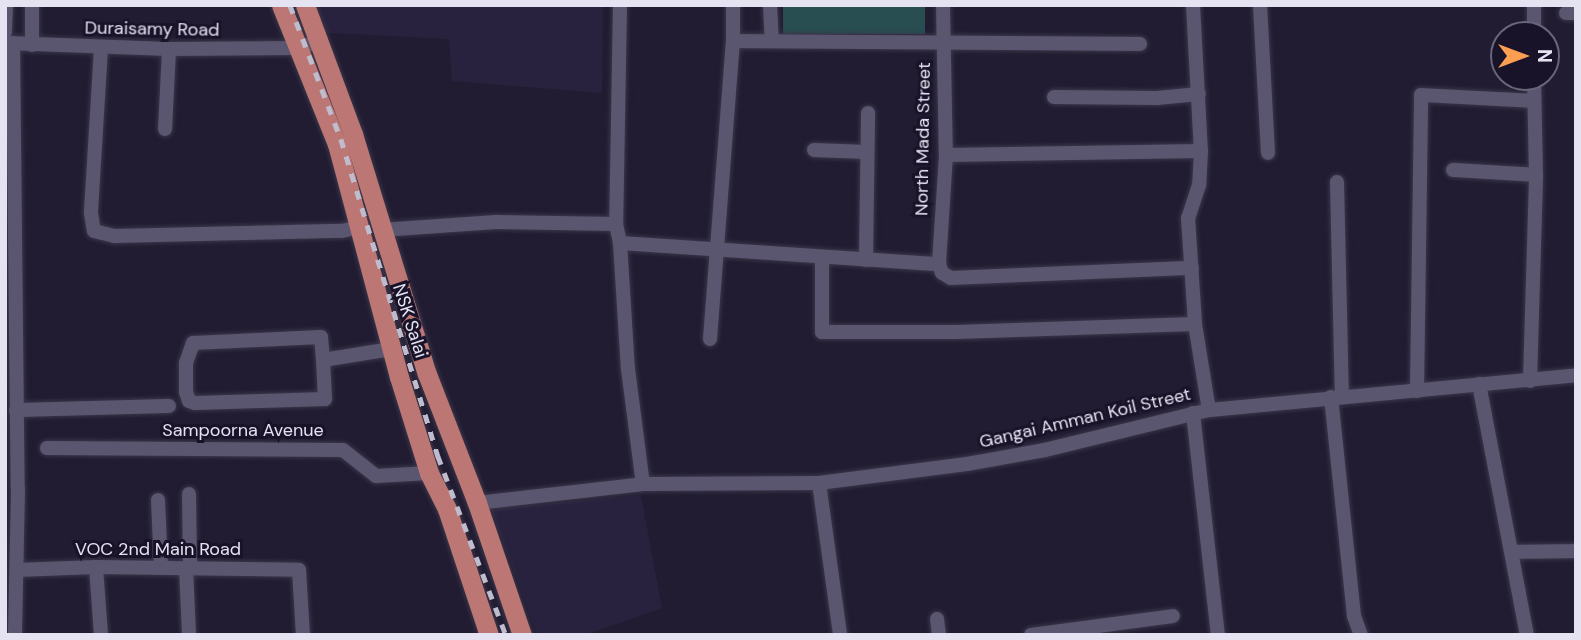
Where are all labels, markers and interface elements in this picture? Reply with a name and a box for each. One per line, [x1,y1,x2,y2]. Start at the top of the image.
street label: Duraisamy Road [84,17,220,41]
north arrow [1490,21,1560,91]
text: N [1532,49,1557,63]
street label: North Mada Street [911,62,935,216]
street label: NSK Salai [388,281,432,361]
street label: Gangai Amman Koil Street [977,383,1193,453]
street label: Sampoorna Avenue [162,419,324,441]
street label: VOC 2nd Main Road [75,538,241,560]

